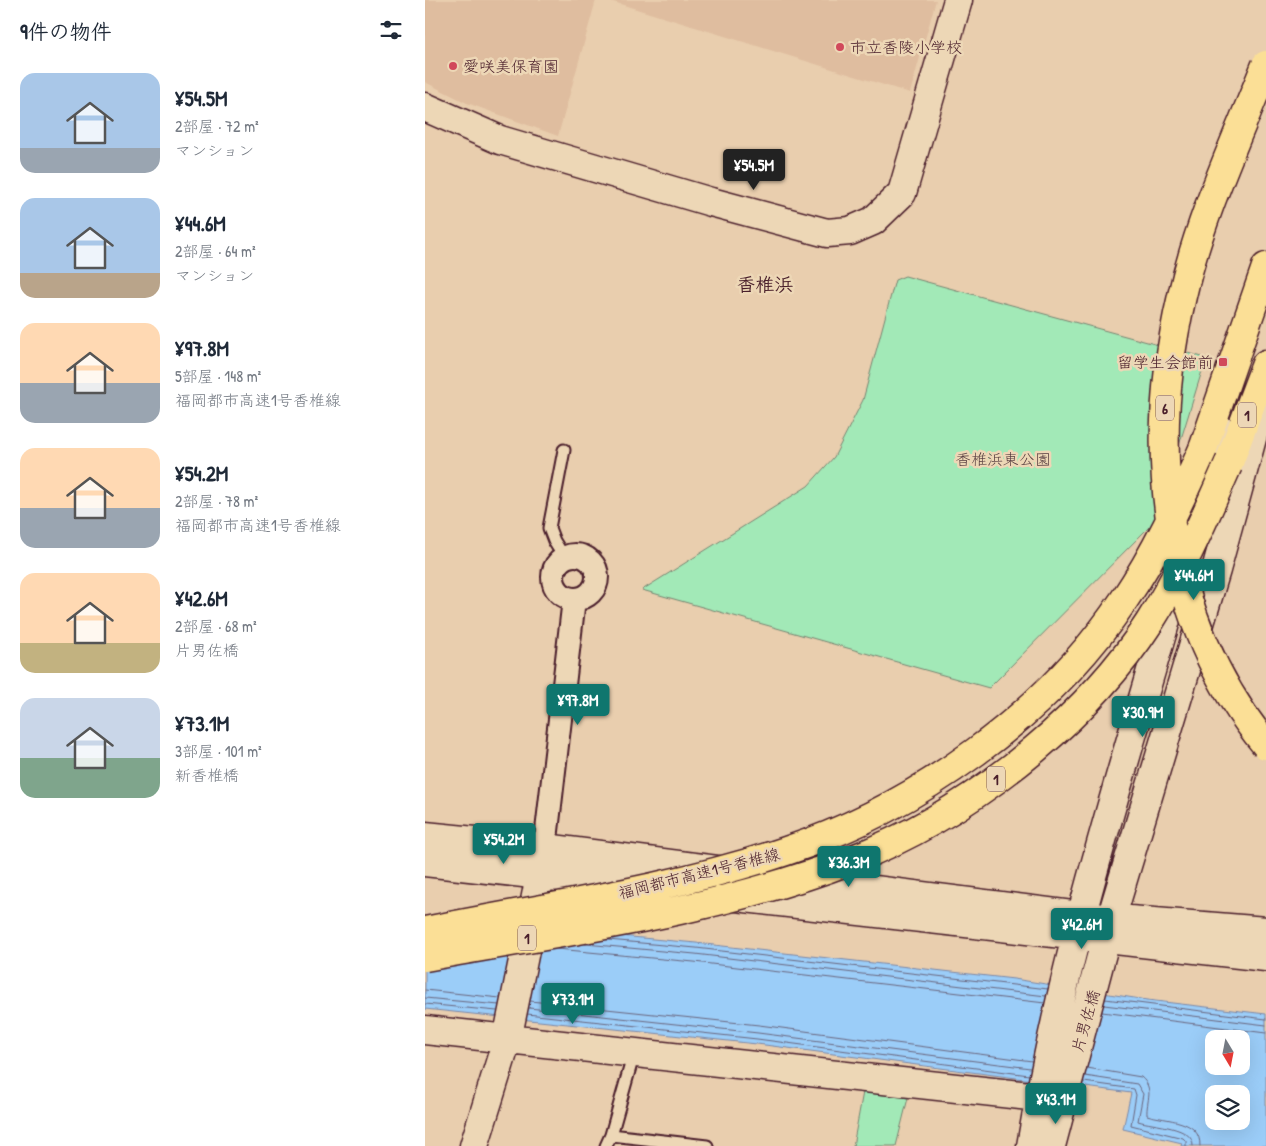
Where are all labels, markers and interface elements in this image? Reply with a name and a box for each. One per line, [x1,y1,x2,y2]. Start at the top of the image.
icon: filters [377,16,405,44]
text: 9件の物件 [20,17,112,46]
place label: 市立香陵小学校 [850,36,962,58]
marker: 市立香陵小学校 [834,41,846,53]
place label: 愛咲美保育園 [463,55,559,77]
marker: 愛咲美保育園 [447,60,459,72]
text: ¥54.5M [175,84,227,113]
icon: home [60,93,120,153]
text: 2部屋 · 72 m² [175,115,259,137]
text: マンション [175,139,254,161]
pin: ¥54.5M [713,148,795,191]
text: ¥54.5M [734,154,774,176]
text: ¥44.6M [175,209,226,238]
icon: home [60,218,120,278]
text: 2部屋 · 64 m² [175,240,256,262]
text: マンション [175,264,254,286]
district label: 香椎浜 [736,271,794,297]
text: ¥97.8M [175,334,229,363]
icon: home [60,343,120,403]
place label: 留学生会館前 [1117,351,1213,373]
marker: 留学生会館前 [1217,356,1229,368]
text: 5部屋 · 148 m² [175,365,261,387]
text: 福岡都市高速1号香椎線 [175,389,341,411]
road number: 6 [1156,396,1174,420]
road number: 1 [1238,402,1256,428]
park label: 香椎浜東公園 [955,448,1051,470]
text: ¥54.2M [175,459,228,488]
icon: home [60,468,120,528]
text: 2部屋 · 78 m² [175,490,258,512]
text: 福岡都市高速1号香椎線 [175,514,341,536]
pin: ¥44.6M [1153,558,1235,601]
text: ¥44.6M [1175,564,1213,586]
text: ¥42.6M [175,584,228,613]
icon: home [60,593,120,653]
text: 2部屋 · 68 m² [175,615,257,637]
text: 片男佐橋 [175,639,239,661]
pin: ¥97.8M [537,684,619,726]
text: ¥97.8M [557,689,599,711]
pin: ¥30.9M [1102,696,1184,738]
text: ¥30.9M [1123,701,1163,723]
text: ¥73.1M [175,709,229,738]
icon: home [60,718,120,778]
text: 3部屋 · 101 m² [175,740,262,762]
text: 新香椎橋 [175,764,239,786]
road number: 1 [987,766,1005,792]
pin: ¥54.2M [463,822,545,865]
text: ¥54.2M [484,828,524,850]
street label: 福岡都市高速1号香椎線 [616,842,782,904]
pin: ¥36.3M [808,846,890,888]
text: ¥36.3M [828,851,870,873]
pin: ¥42.6M [1041,908,1123,950]
text: ¥42.6M [1062,913,1102,935]
road number: 1 [518,926,536,950]
pin: ¥73.1M [532,982,614,1025]
street label: 片男佐橋 [1066,987,1104,1055]
text: ¥73.1M [552,988,594,1010]
north arrow [1205,1030,1250,1075]
map controls [1205,1030,1250,1130]
pin: ¥43.1M [1015,1082,1097,1125]
button: layers [1205,1085,1250,1130]
text: ¥43.1M [1036,1088,1076,1110]

